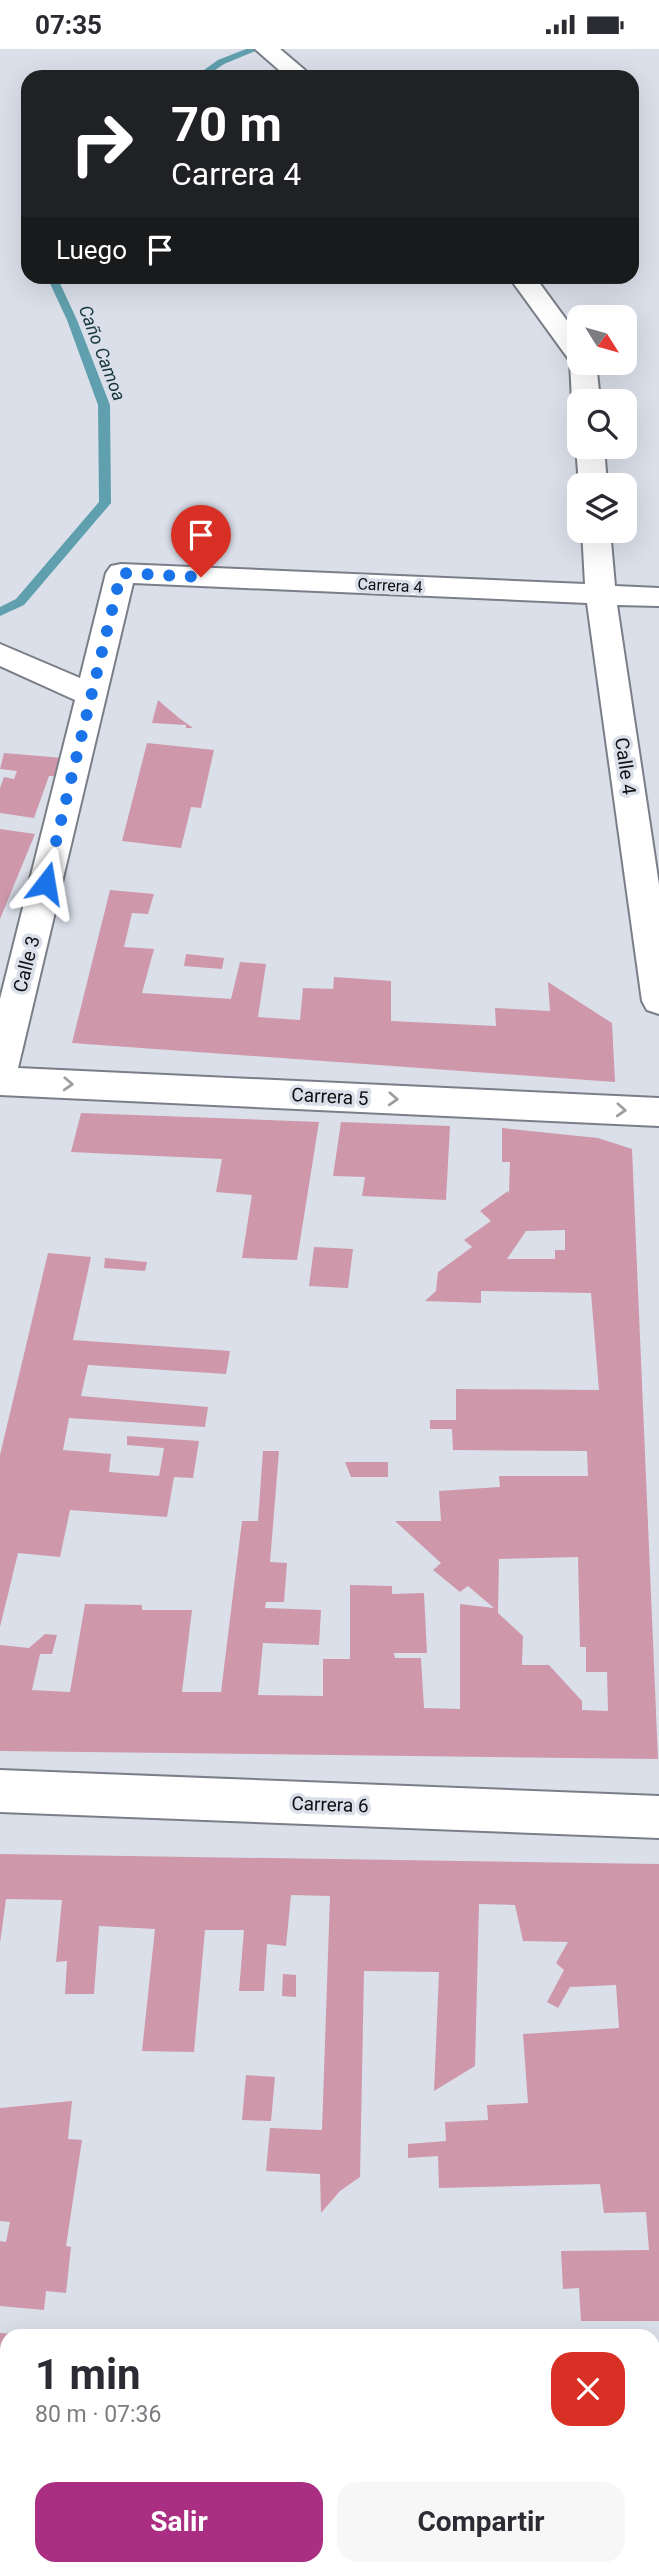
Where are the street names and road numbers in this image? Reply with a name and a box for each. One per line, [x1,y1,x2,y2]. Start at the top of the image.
street label: Carrera 4 [357,574,423,597]
street label: Calle 4 [610,736,641,796]
street label: Calle 3 [8,933,45,995]
street label: Carrera 5 [291,1083,369,1110]
street label: Carrera 6 [291,1792,369,1817]

